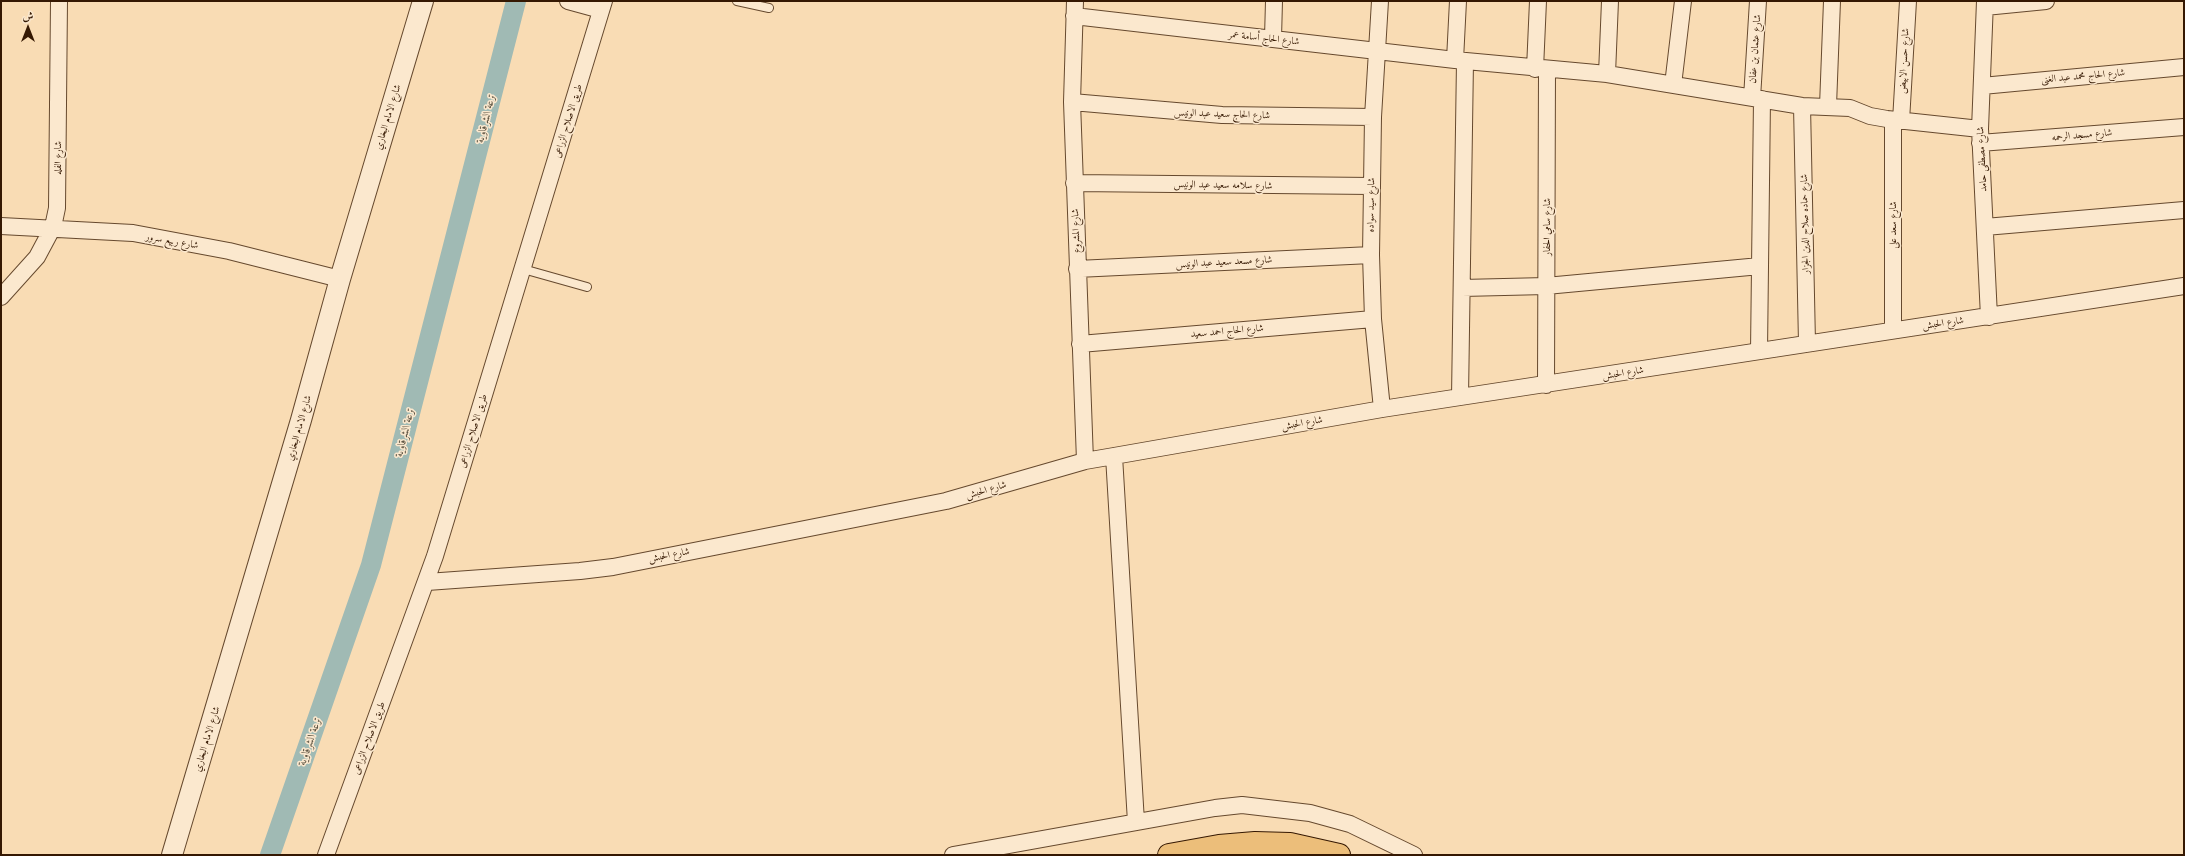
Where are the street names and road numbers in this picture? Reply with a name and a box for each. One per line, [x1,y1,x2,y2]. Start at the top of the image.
street label: شارع عثمان بن عفان [1747,14,1763,84]
street label: شارع الحاج أسامة عمر [1228,28,1300,48]
street label: شارع حسن الابيض [1896,28,1912,94]
street label: شارع الحاج محمد عبد الغنى [2041,66,2125,86]
street label: شارع الامام البخاري [372,83,404,151]
street label: طريق الاصلاح الزراعى [551,83,585,159]
street label: شارع الحاج سعيد عبد الونيس [1174,106,1270,122]
street label: شارع مصطفى حامد [1974,126,1990,192]
street label: شارع مسجد الرحمه [2051,126,2113,144]
street label: شارع الفله [52,141,64,175]
street label: شارع حماده صلاح الدين الجزار [1798,174,1812,274]
street label: شارع سيد سواده [1365,177,1377,233]
street label: شارع سلامه سعيد عبد الونيس [1173,178,1273,192]
street label: شارع سامي الحفار [1541,198,1553,256]
street label: شارع سعد على [1887,201,1899,249]
street label: شارع المشروع [1069,209,1083,253]
street label: شارع ربيع سرور [145,230,199,252]
street label: شارع مسعد سعيد عبد الونيس [1175,253,1273,271]
street label: شارع الحبش [1922,314,1964,332]
street label: شارع الحاج احمد سعيد [1190,322,1264,340]
street label: شارع الحبش [1601,364,1645,382]
street label: طريق الاصلاح الزراعى [456,393,490,469]
street label: شارع الامام البخاري [284,394,314,462]
street label: شارع الحبش [1280,413,1324,433]
street label: شارع الحبش [964,478,1008,502]
street label: شارع الحبش [647,545,691,565]
street label: طريق الاصلاح الزراعى [350,700,388,776]
street label: شارع الامام البخاري [191,705,223,773]

